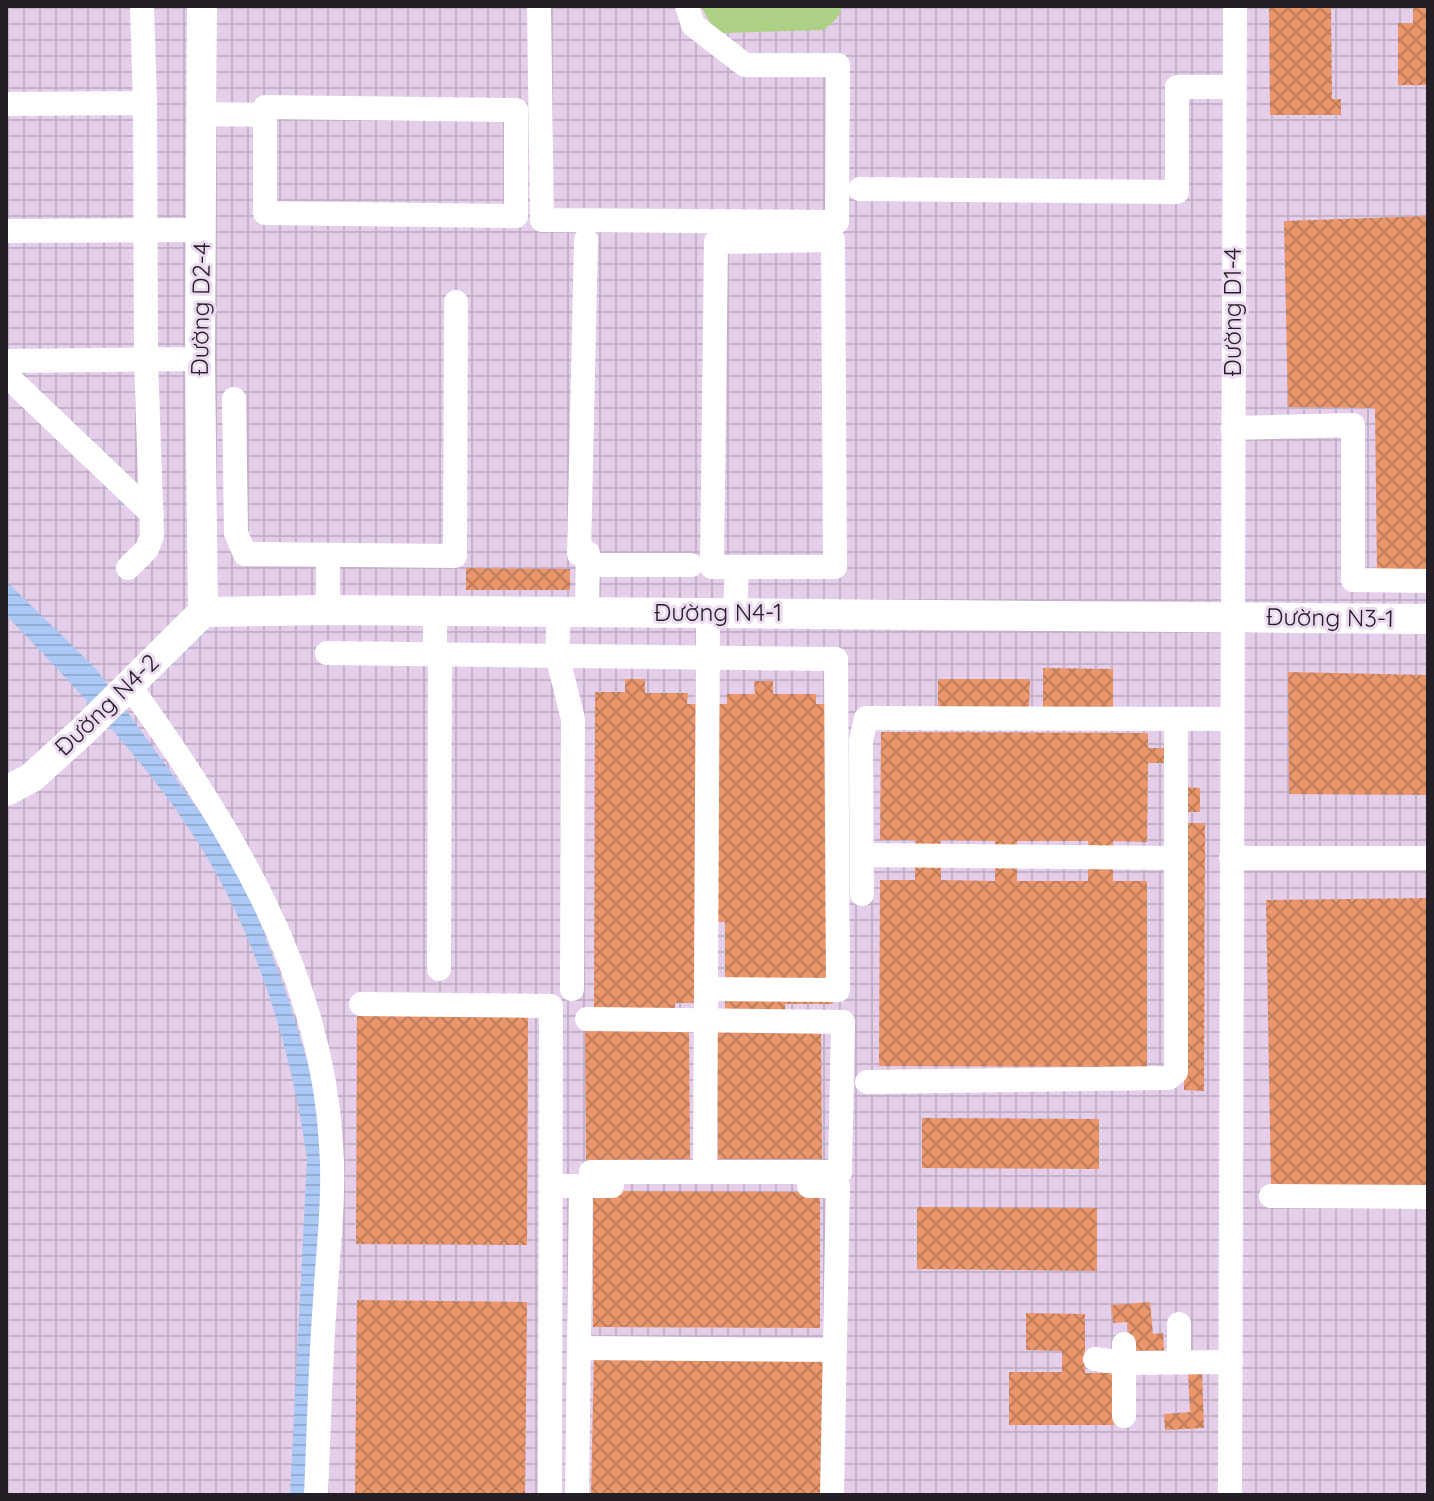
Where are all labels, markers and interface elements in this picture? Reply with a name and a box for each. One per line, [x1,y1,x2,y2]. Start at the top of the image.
street label: Đường D2-4 [184,242,216,376]
street label: Đường D1-4 [1217,248,1247,376]
street label: Đường N4-1 [654,597,782,627]
street label: Đường N3-1 [1266,601,1394,633]
street label: Đường N4-2 [48,647,165,761]

